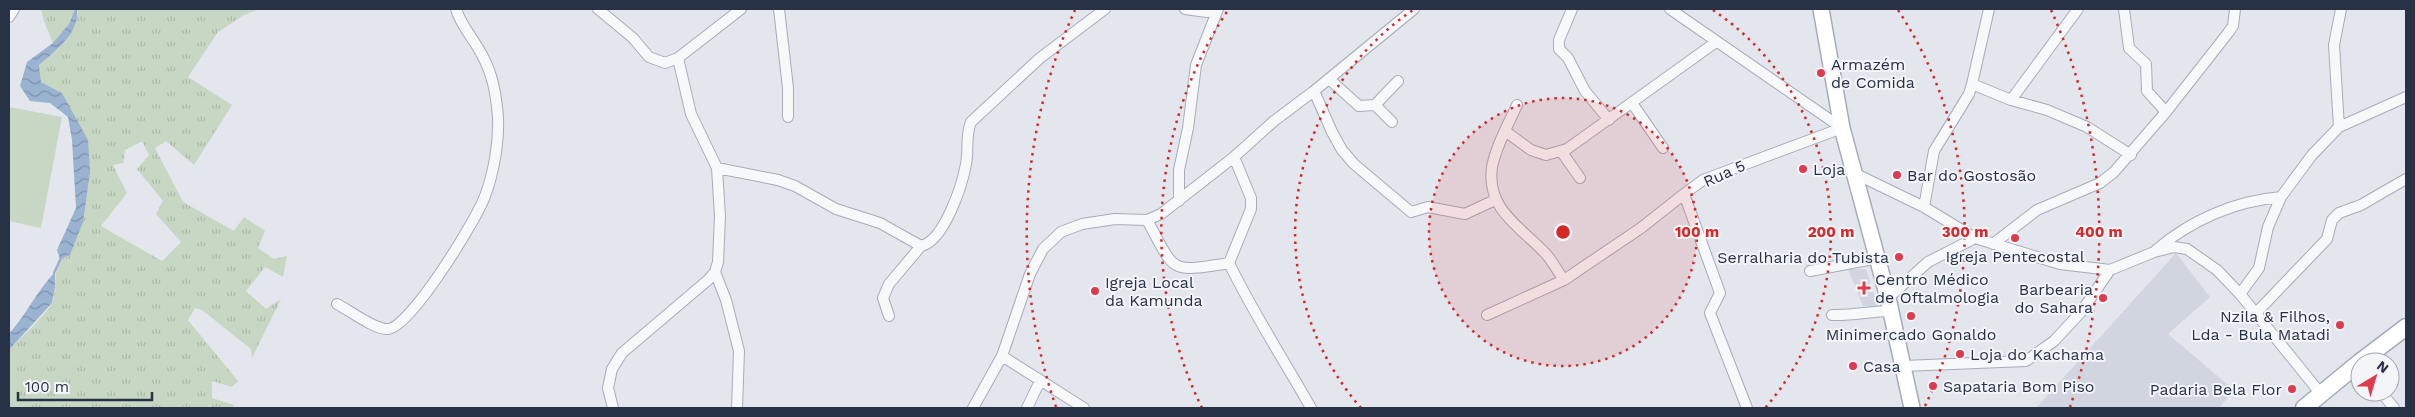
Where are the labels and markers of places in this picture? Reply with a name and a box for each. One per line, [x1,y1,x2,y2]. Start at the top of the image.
place label: Armazém de Comida [1831,55,1915,92]
marker: Armazém de Comida [1815,67,1827,79]
place label: Loja [1813,160,1845,179]
marker: Loja [1797,163,1809,175]
place label: Bar do Gostosão [1907,166,2036,185]
marker: Bar do Gostosão [1891,169,1903,181]
centre of rings [1554,223,1572,241]
marker: Igreja Pentecostal [2009,232,2021,244]
place label: Igreja Pentecostal [1945,247,2085,266]
place label: Serralharia do Tubista [1717,248,1889,267]
marker: Serralharia do Tubista [1893,251,1905,263]
place label: Centro Médico de Oftalmologia [1875,270,1999,307]
place label: Igreja Local da Kamunda [1105,273,1203,310]
place label: Barbearia do Sahara [2014,280,2093,317]
marker: Centro Médico de Oftalmologia [1857,281,1871,295]
marker: Igreja Local da Kamunda [1089,285,1101,297]
marker: Barbearia do Sahara [2097,292,2109,304]
place label: Nzila & Filhos, Lda - Bula Matadi [2191,307,2330,344]
marker: Minimercado Gonaldo [1905,310,1917,322]
marker: Nzila & Filhos, Lda - Bula Matadi [2334,319,2346,331]
place label: Minimercado Gonaldo [1826,325,1996,344]
place label: Loja do Kachama [1970,345,2104,364]
marker: Loja do Kachama [1954,348,1966,360]
place label: Casa [1863,357,1901,376]
marker: Casa [1847,360,1859,372]
place label: Sapataria Bom Piso [1943,377,2094,396]
marker: Sapataria Bom Piso [1927,380,1939,392]
place label: Padaria Bela Flor [2150,380,2282,399]
marker: Padaria Bela Flor [2286,383,2298,395]

